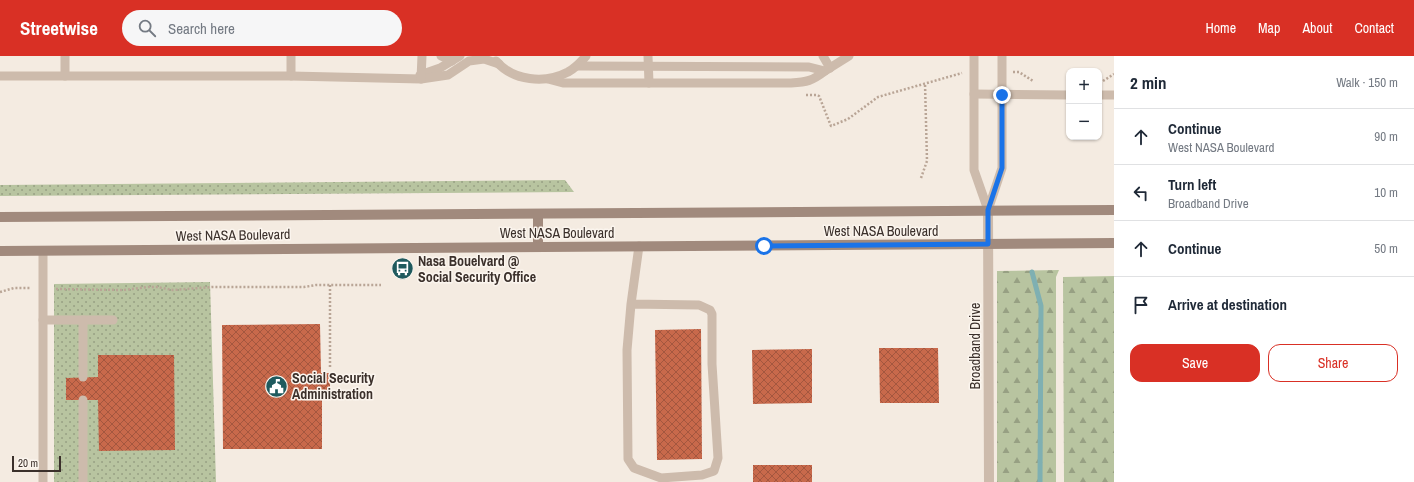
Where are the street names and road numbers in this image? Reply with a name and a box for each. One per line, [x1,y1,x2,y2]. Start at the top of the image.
street label: West NASA Boulevard [824,222,938,240]
street label: West NASA Boulevard [500,224,614,242]
street label: West NASA Boulevard [176,225,290,245]
street label: Broadband Drive [966,303,984,389]

